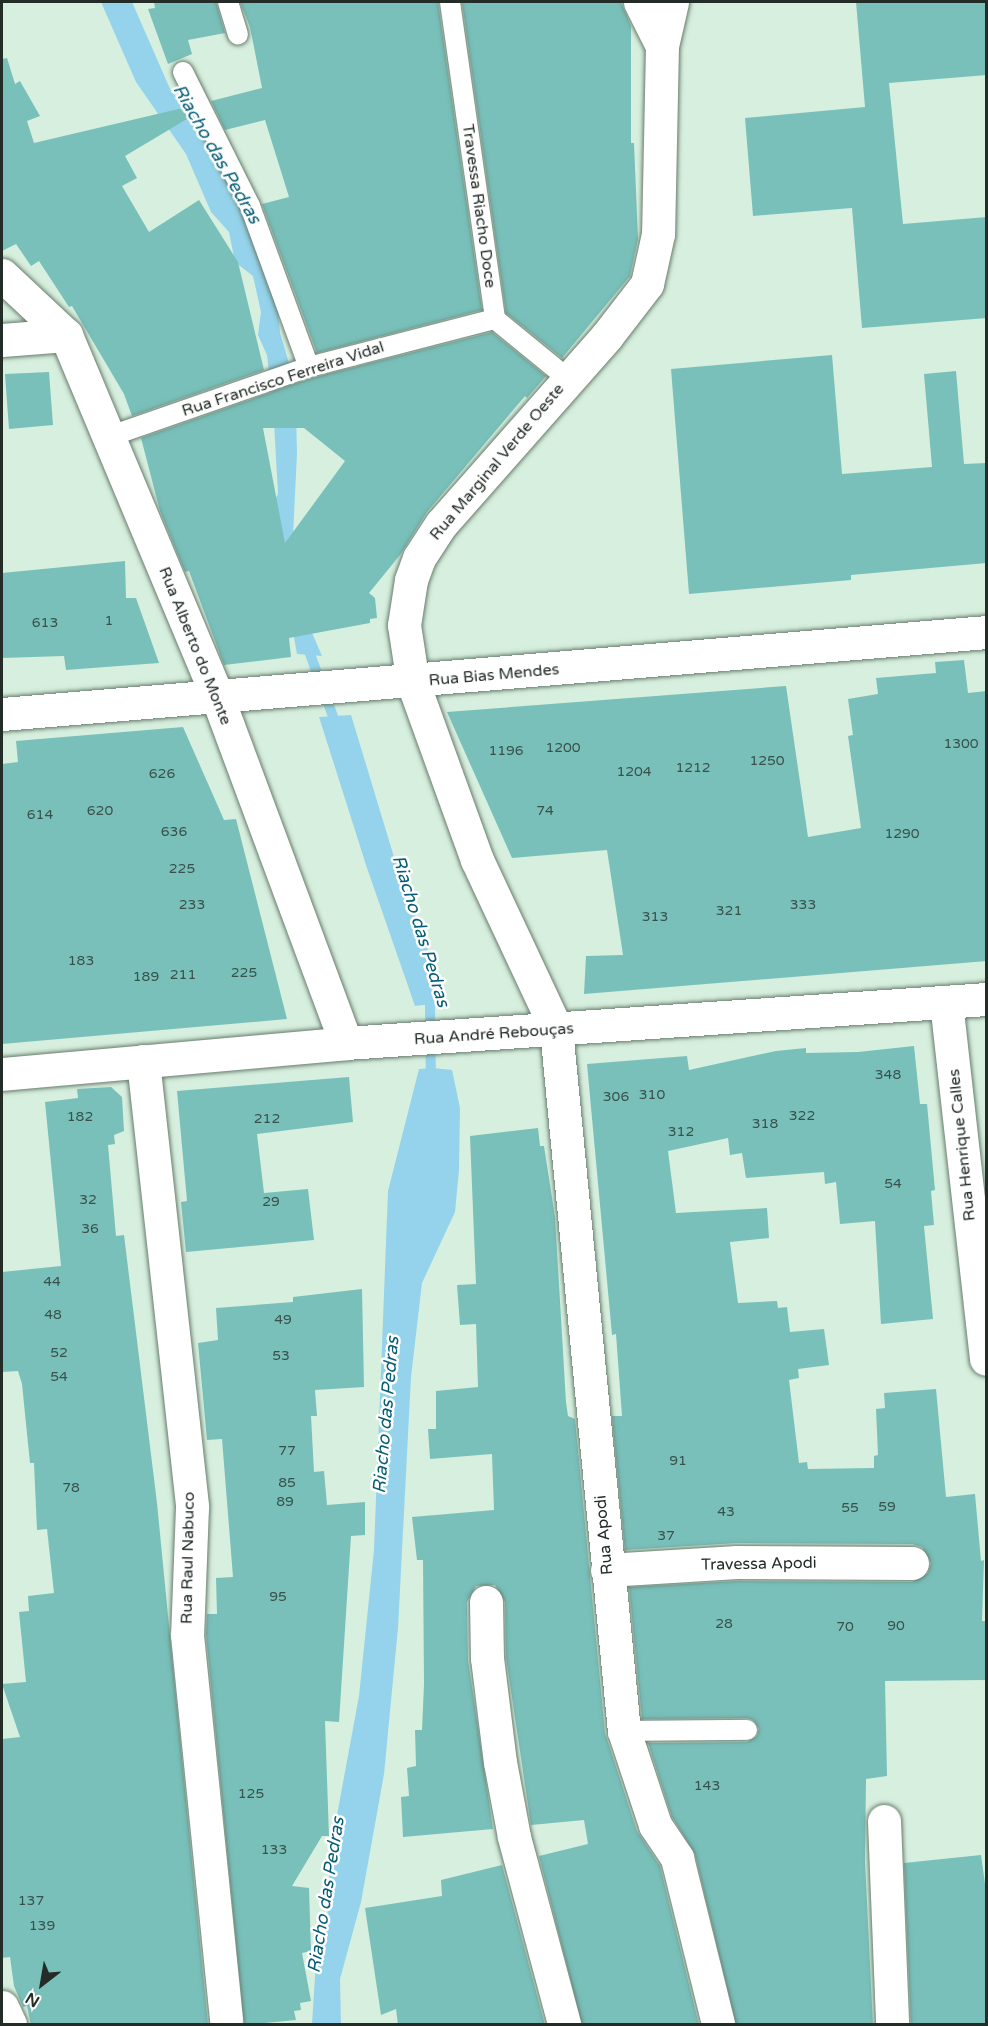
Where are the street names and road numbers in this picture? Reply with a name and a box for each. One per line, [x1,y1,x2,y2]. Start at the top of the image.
street label: Travessa Riacho Doce [458,123,500,289]
street label: Rua Francisco Ferreira Vidal [179,337,387,421]
street label: Rua Marginal Verde Oeste [426,380,568,544]
street label: Rua Alberto do Monte [154,564,236,728]
street label: Rua Bias Mendes [428,660,560,690]
street label: Rua André Rebouças [413,1019,575,1049]
street label: Rua Henrique Calles [944,1068,980,1222]
street label: Rua Raul Nabuco [177,1492,199,1624]
street label: Rua Apodi [591,1494,617,1576]
street label: Travessa Apodi [701,1553,817,1575]

